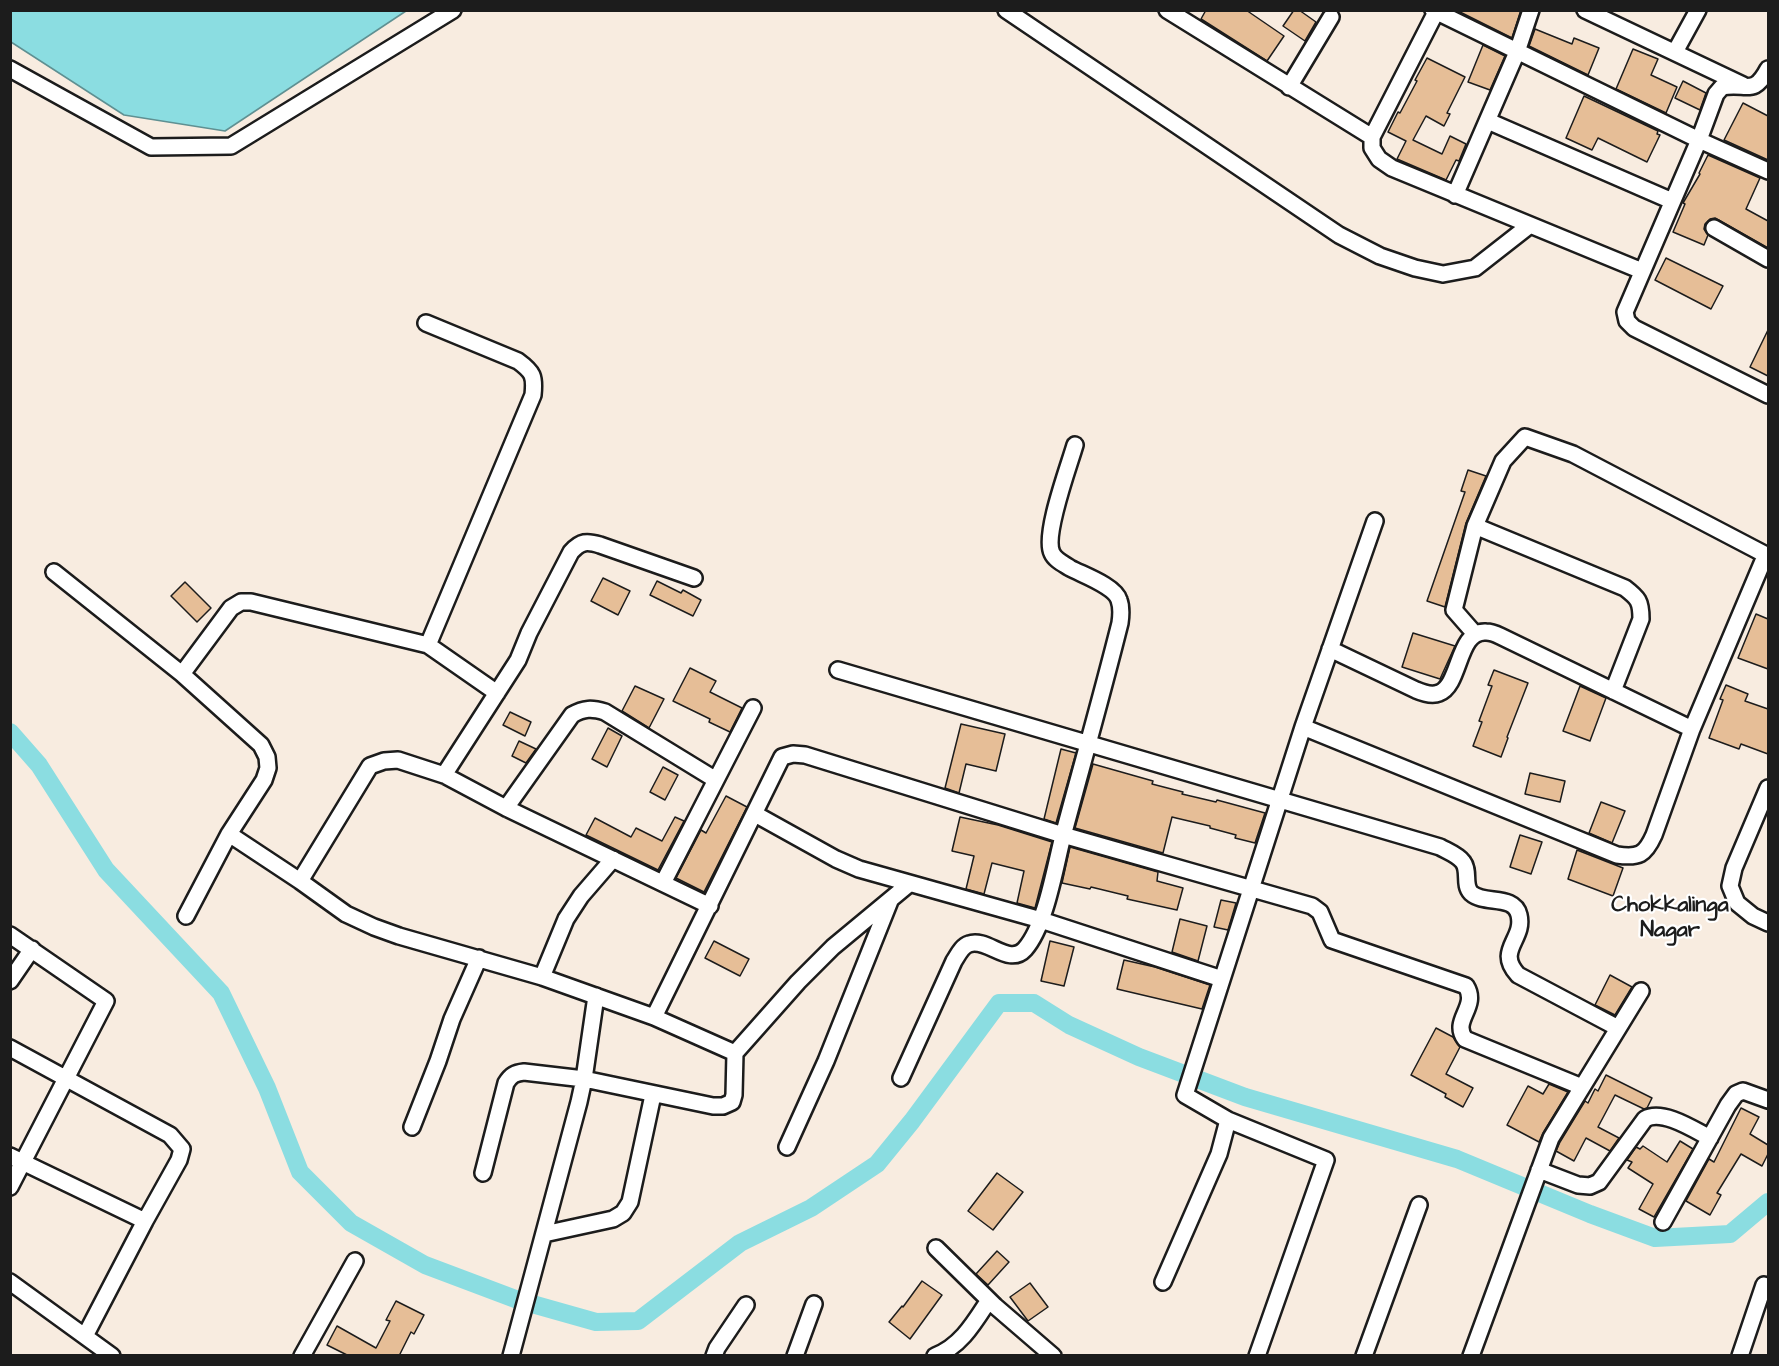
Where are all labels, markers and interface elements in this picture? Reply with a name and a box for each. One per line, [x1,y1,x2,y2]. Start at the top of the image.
district label: Chokkalinga Nagar [1611,893,1729,944]

